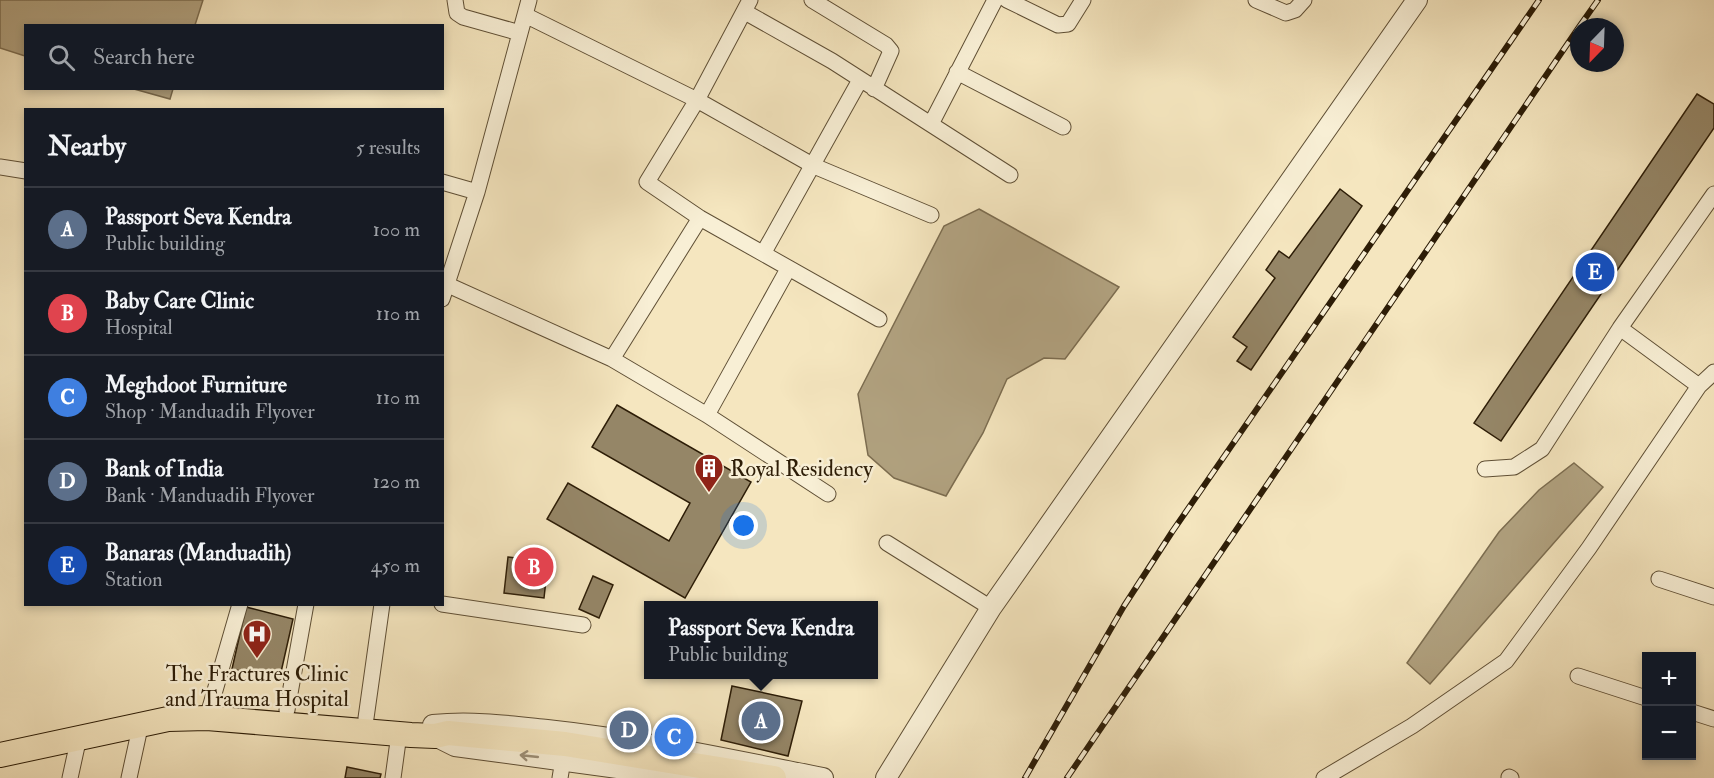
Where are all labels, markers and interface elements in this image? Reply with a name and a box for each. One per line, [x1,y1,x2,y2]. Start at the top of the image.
north arrow [1570,18,1624,72]
search box [24,24,444,90]
icon: search [45,41,78,74]
text: Search here [93,43,195,71]
text: Nearby [48,131,126,163]
text: 5 results [356,135,420,160]
text: Passport Seva Kendra [105,203,291,231]
text: A [61,217,74,242]
text: 100 m [373,217,420,242]
text: Public building [105,231,225,256]
pin: E [1576,250,1614,294]
text: Baby Care Clinic [105,287,254,315]
text: B [61,301,74,326]
text: 110 m [376,301,420,326]
text: Hospital [105,315,173,340]
text: Meghdoot Furniture [105,371,287,399]
text: C [60,385,75,410]
text: 110 m [376,385,420,410]
text: Shop · Manduadih Flyover [105,399,315,424]
building icon: Royal Residency [693,452,725,494]
text: Bank of India [105,455,223,483]
place label: Royal Residency [730,455,873,483]
text: D [59,469,76,494]
text: 120 m [373,469,420,494]
text: Bank · Manduadih Flyover [105,483,315,508]
your location [729,511,758,540]
text: Banaras (Manduadih) [105,539,291,567]
pin: B [514,544,554,590]
text: E [60,553,75,578]
text: 450 m [371,553,420,578]
text: Station [105,567,162,592]
popup [644,601,878,679]
text: Passport Seva Kendra [668,614,854,642]
hospital icon: The Fractures Clinic and Trauma Hospital [241,618,273,660]
text: Public building [668,642,788,667]
map controls [1642,652,1696,760]
button: + [1642,652,1696,706]
place label: The Fractures Clinic and Trauma Hospital [165,660,349,714]
pin: A [742,698,780,744]
button: − [1642,706,1696,760]
pin: D [610,708,648,752]
pin: C [654,714,694,760]
one-way arrow [520,750,540,761]

